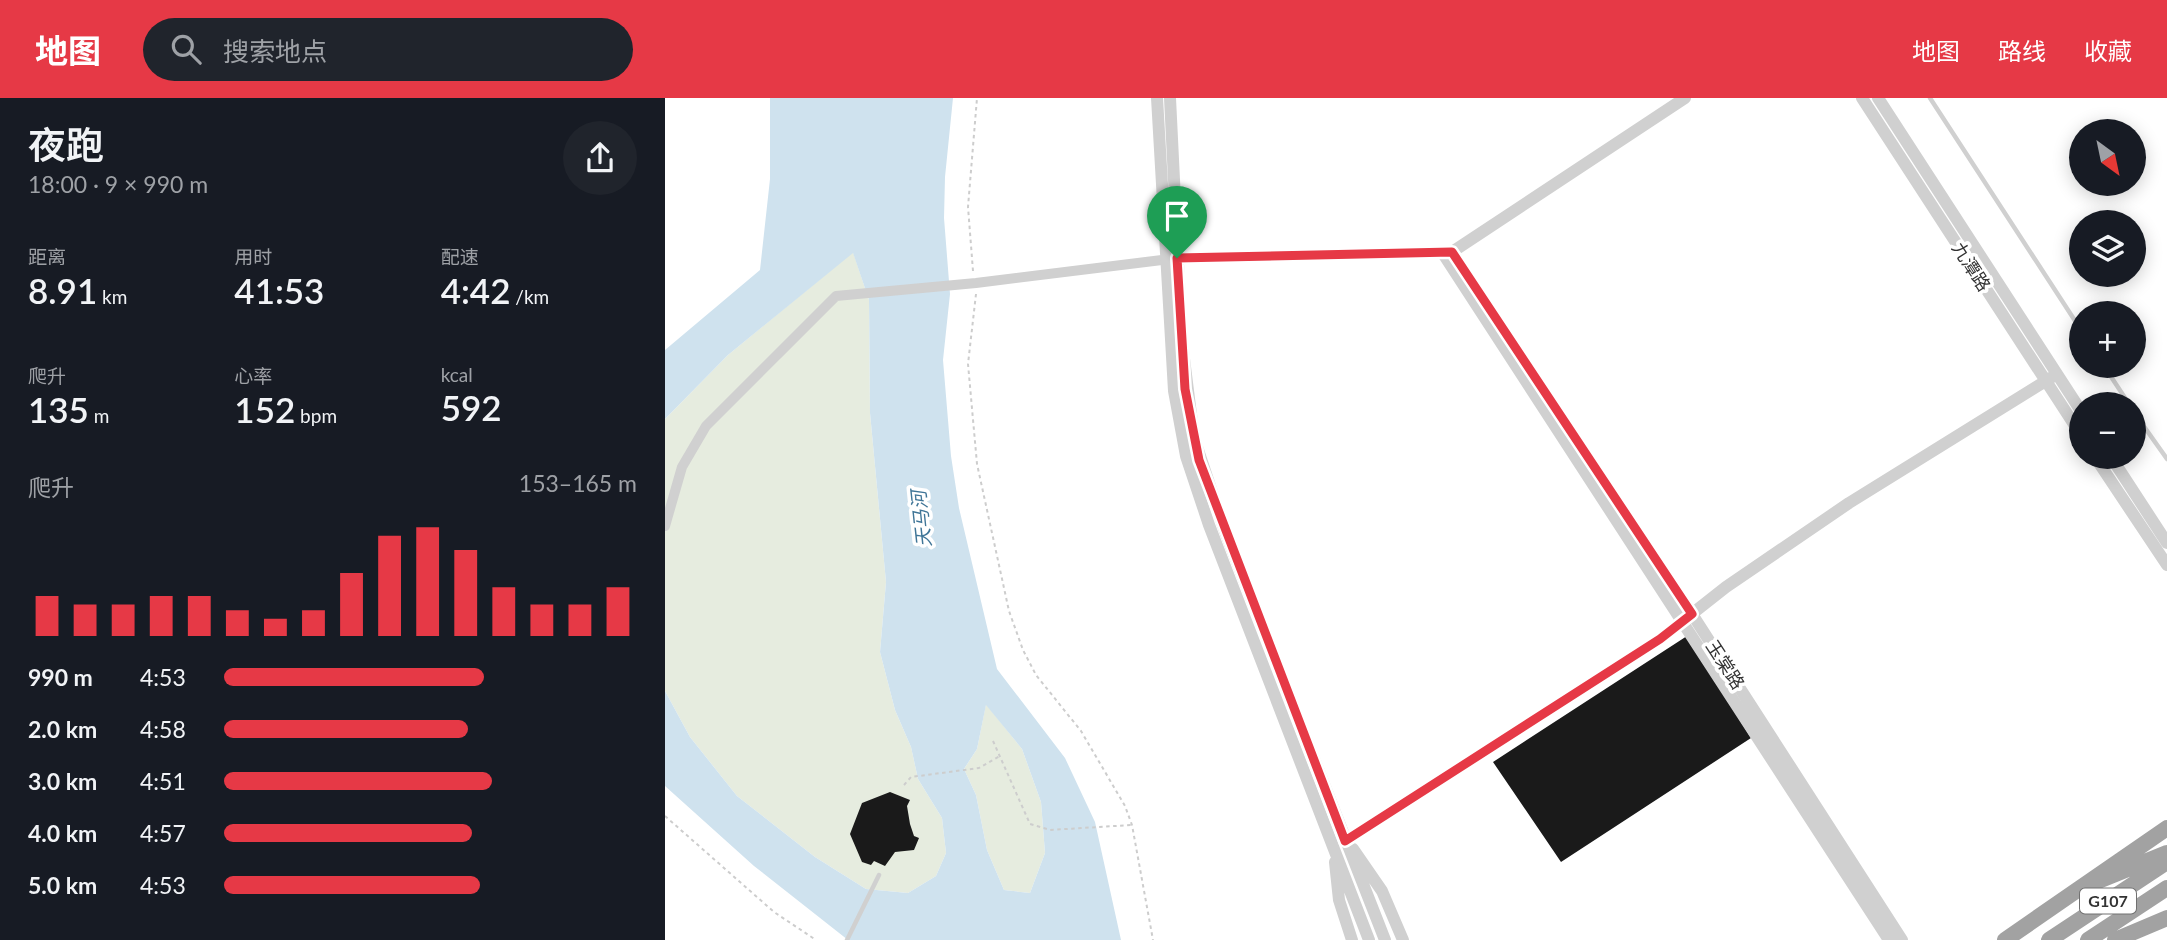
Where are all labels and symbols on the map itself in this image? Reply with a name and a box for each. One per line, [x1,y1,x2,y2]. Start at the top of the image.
north arrow [2069,119,2145,196]
pin [1147,186,1207,258]
street label: 九潭路 [1948,238,1996,295]
water label: 天马河 [906,486,935,549]
street label: 玉棠路 [1702,636,1750,693]
road number: G107 [2080,888,2136,914]

